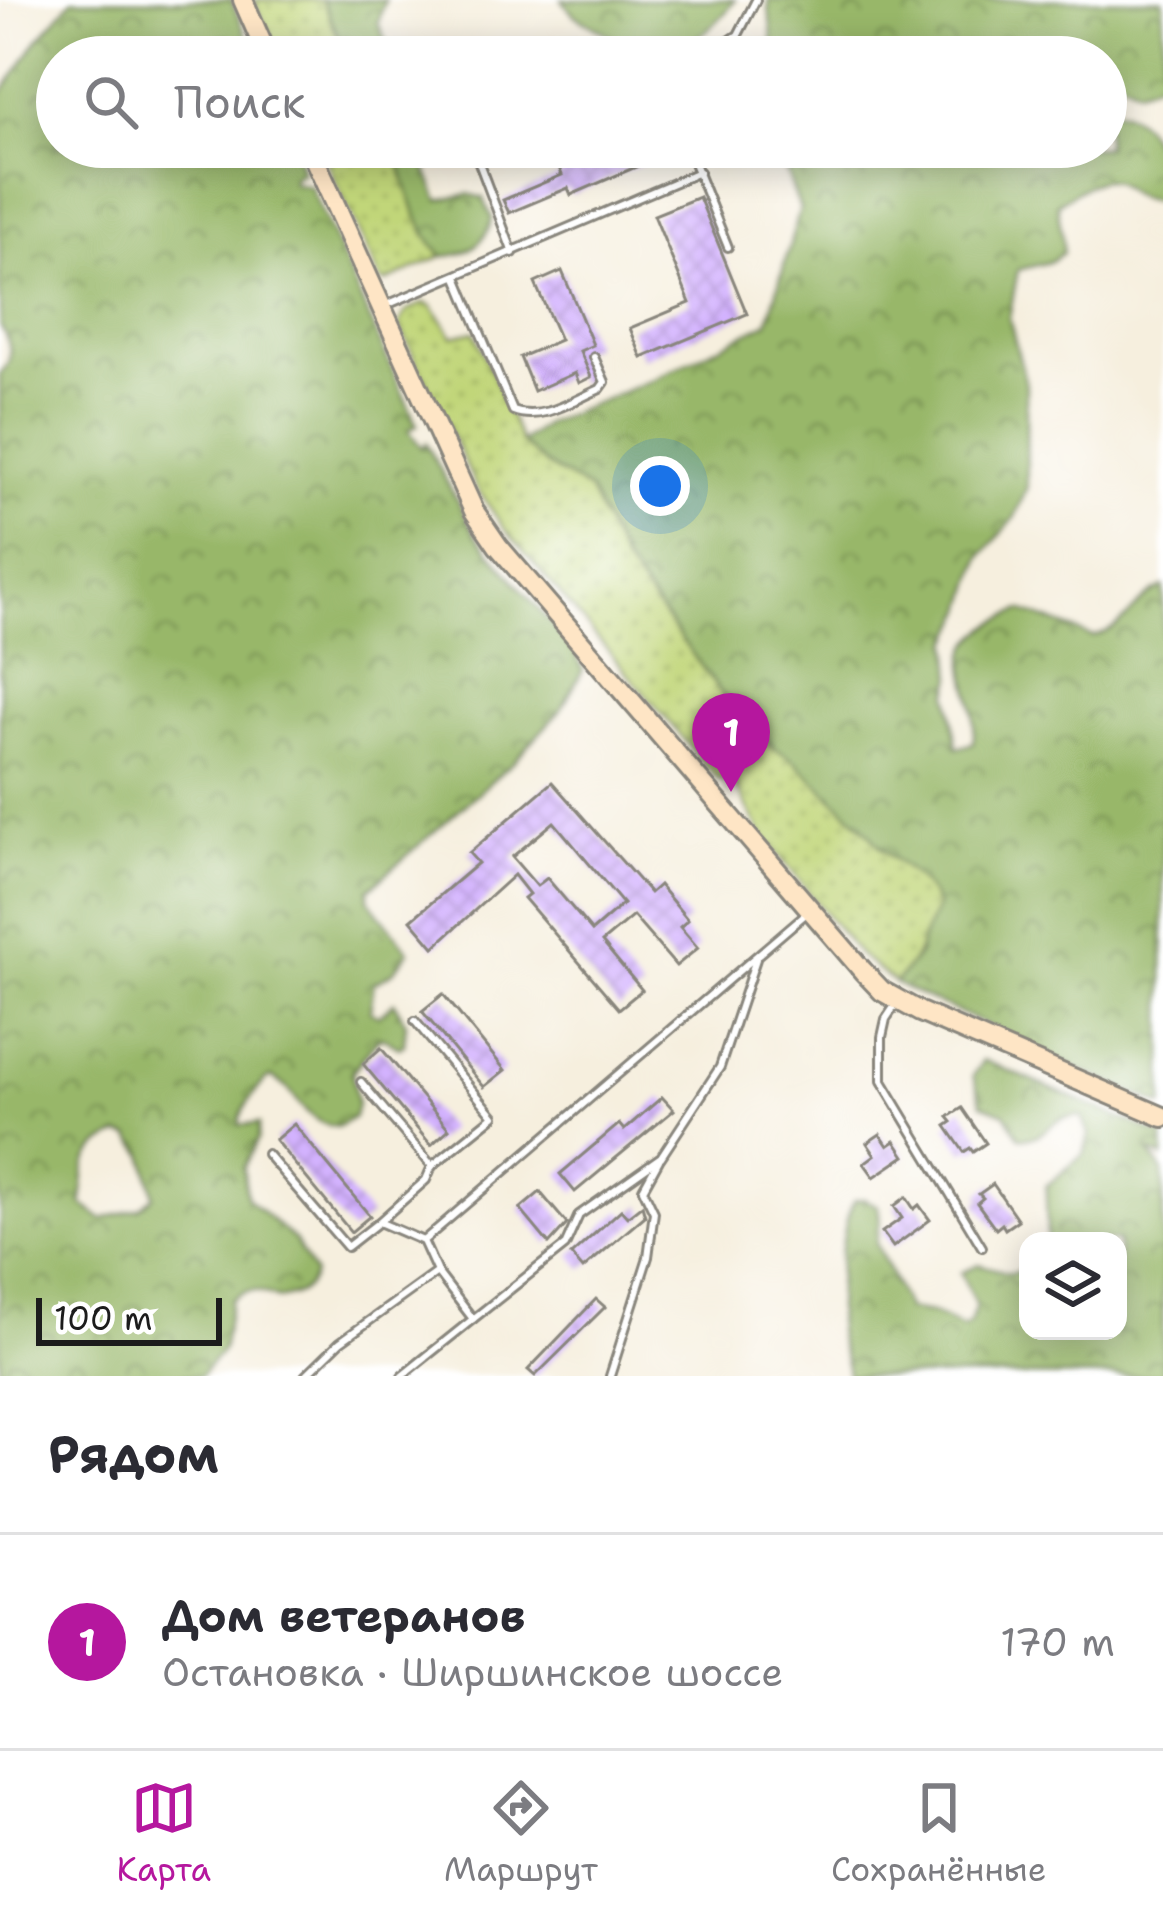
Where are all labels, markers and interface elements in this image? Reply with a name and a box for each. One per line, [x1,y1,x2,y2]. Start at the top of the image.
search box [36,36,1127,168]
icon: search [78,69,144,135]
text: Поиск [174,72,305,132]
your location [630,456,690,516]
pin: 1 [692,693,770,792]
map controls [1019,1232,1127,1340]
button: layers [1019,1232,1127,1340]
scale bar [36,1292,222,1345]
text: 100 m [54,1296,153,1341]
text: Рядом [48,1420,219,1488]
text: Дом ветеранов [162,1586,525,1646]
text: 1 [78,1616,96,1668]
text: 170 m [1000,1616,1115,1668]
text: Остановка · Ширшинское шоссе [162,1646,783,1698]
tab: Карта [117,1775,211,1892]
tab: Маршрут [444,1775,598,1892]
tab: Сохранённые [831,1775,1046,1892]

